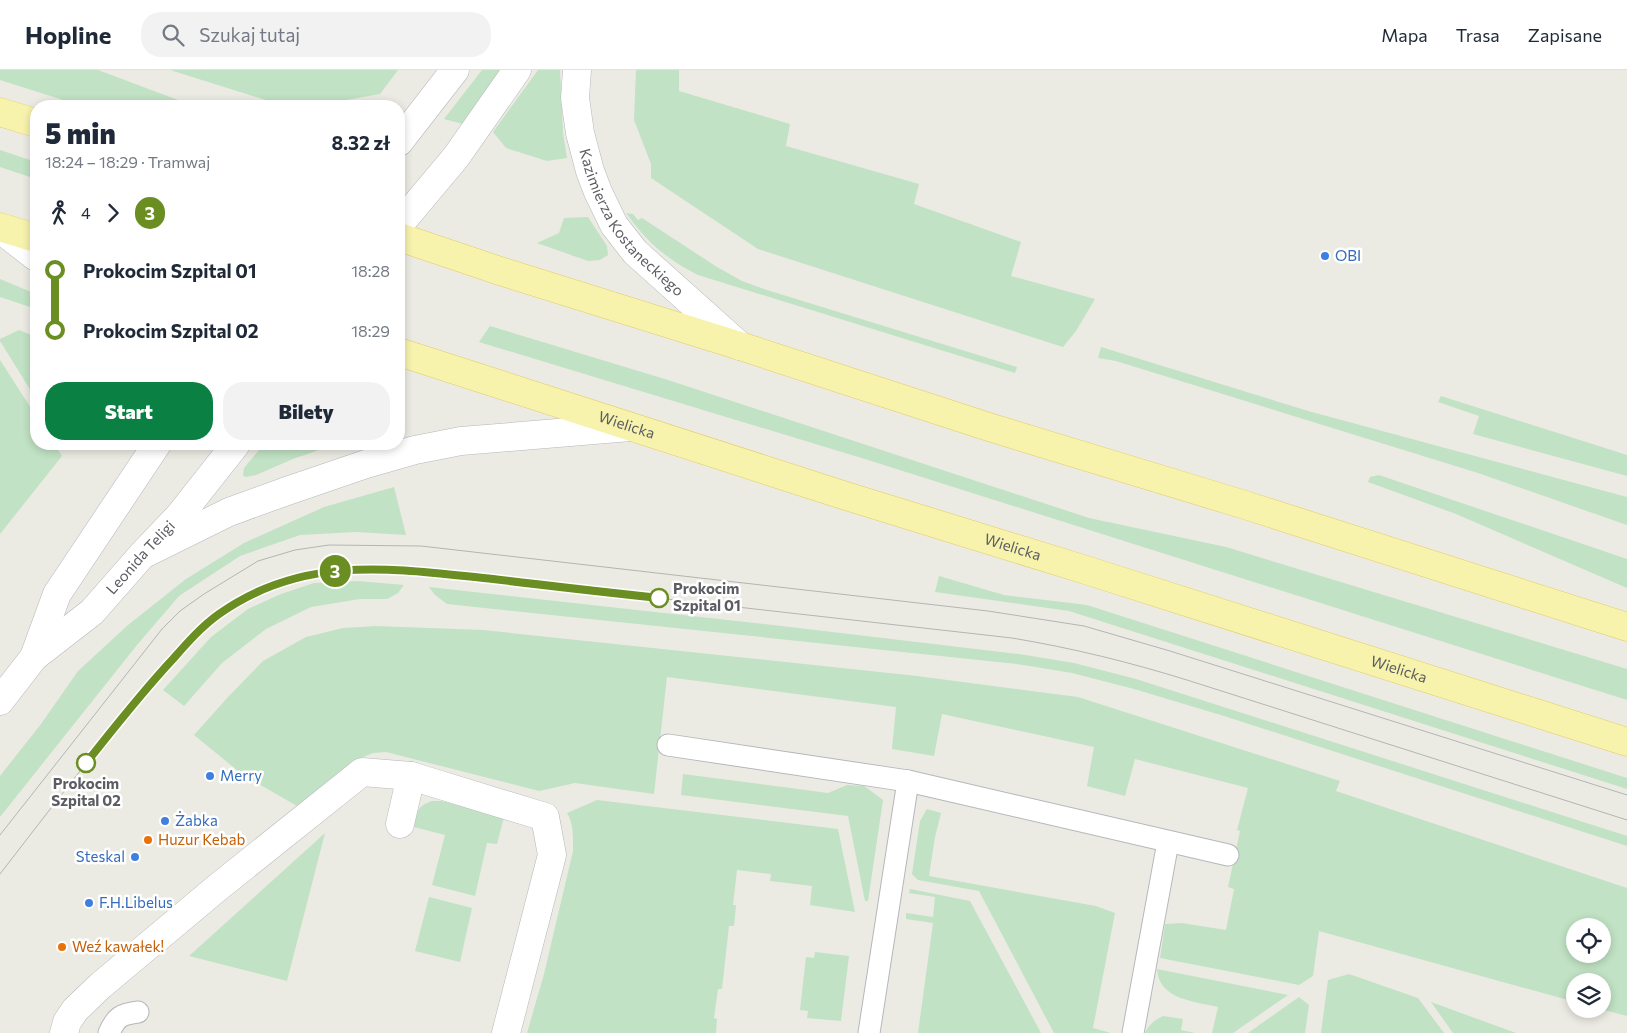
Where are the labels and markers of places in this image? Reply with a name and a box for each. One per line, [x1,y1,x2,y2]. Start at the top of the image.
place label: OBI [1335,246,1361,264]
marker: OBI [1319,250,1331,262]
place label: Prokocim Szpital 01 [673,579,741,614]
marker: Prokocim Szpital 01 [649,588,669,608]
marker: Prokocim Szpital 02 [76,753,96,773]
place label: Merry [220,766,262,784]
marker: Merry [204,770,216,782]
place label: Prokocim Szpital 02 [51,774,121,809]
place label: Żabka [175,811,218,829]
marker: Żabka [159,815,171,827]
place label: Huzur Kebab [158,830,245,848]
marker: Huzur Kebab [142,834,154,846]
place label: Steskal [76,847,125,865]
marker: Steskal [129,851,141,863]
place label: F.H.Libelus [99,893,173,911]
marker: F.H.Libelus [83,897,95,909]
place label: Weź kawałek! [72,937,164,955]
marker: Weź kawałek! [56,941,68,953]

